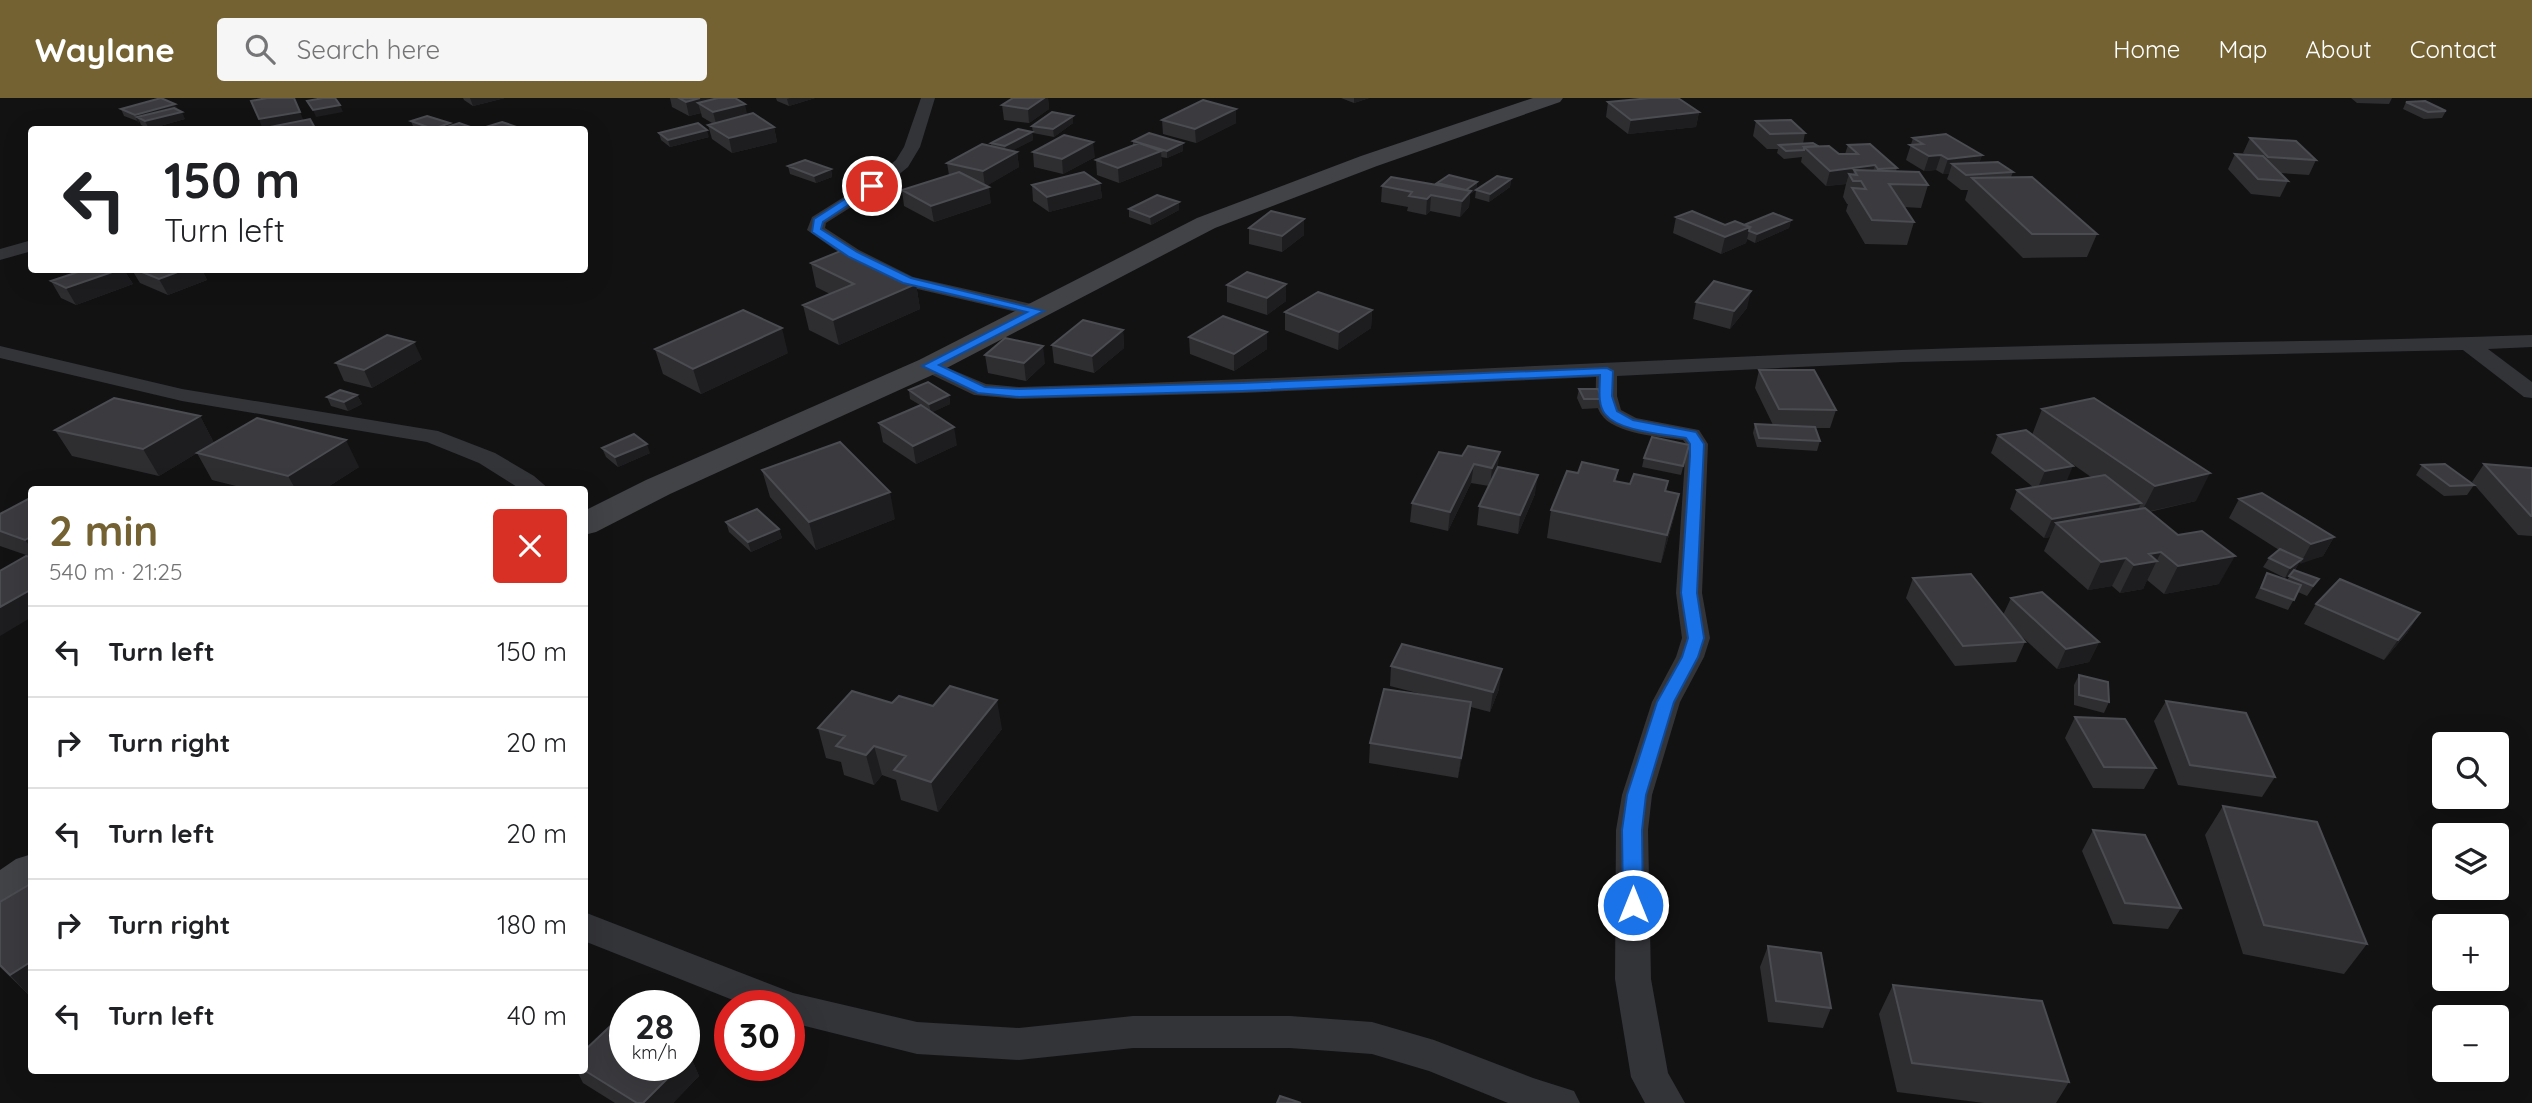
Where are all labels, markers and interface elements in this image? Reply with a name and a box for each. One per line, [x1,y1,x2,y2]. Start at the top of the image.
search box [217,18,707,81]
text: Waylane [35,29,175,70]
icon: search [241,30,279,68]
text: Search here [297,33,440,66]
text: Home [2113,34,2180,64]
text: Map [2218,34,2267,64]
text: About [2305,34,2372,64]
text: Contact [2410,34,2497,64]
text: 150 m [164,149,300,210]
icon: left [49,154,140,245]
pin [842,156,902,216]
icon: arrive [853,167,891,205]
text: Turn left [164,210,285,250]
text: 2 min [49,504,158,557]
button: close [493,509,567,583]
text: 540 m · 21:25 [49,557,182,586]
icon: left [49,633,87,671]
text: Turn left [108,635,215,668]
text: 150 m [497,635,567,668]
icon: right [49,724,87,762]
text: Turn right [108,726,230,759]
text: 20 m [506,726,567,759]
map controls [2432,732,2509,1082]
button: search [2432,732,2509,809]
icon: left [49,815,87,853]
text: Turn left [108,817,215,850]
text: 20 m [506,817,567,850]
button: layers [2432,823,2509,900]
position arrow [1596,868,1670,942]
icon: right [49,906,87,944]
text: Turn right [108,908,230,941]
text: 180 m [497,908,567,941]
button: + [2432,914,2509,991]
speed limit sign: 30 [714,990,805,1081]
icon: left [49,997,87,1035]
text: Turn left [108,999,215,1032]
text: 40 m [507,999,567,1032]
text: 28 [635,1004,674,1048]
button: − [2432,1005,2509,1082]
text: km/h [632,1041,677,1064]

